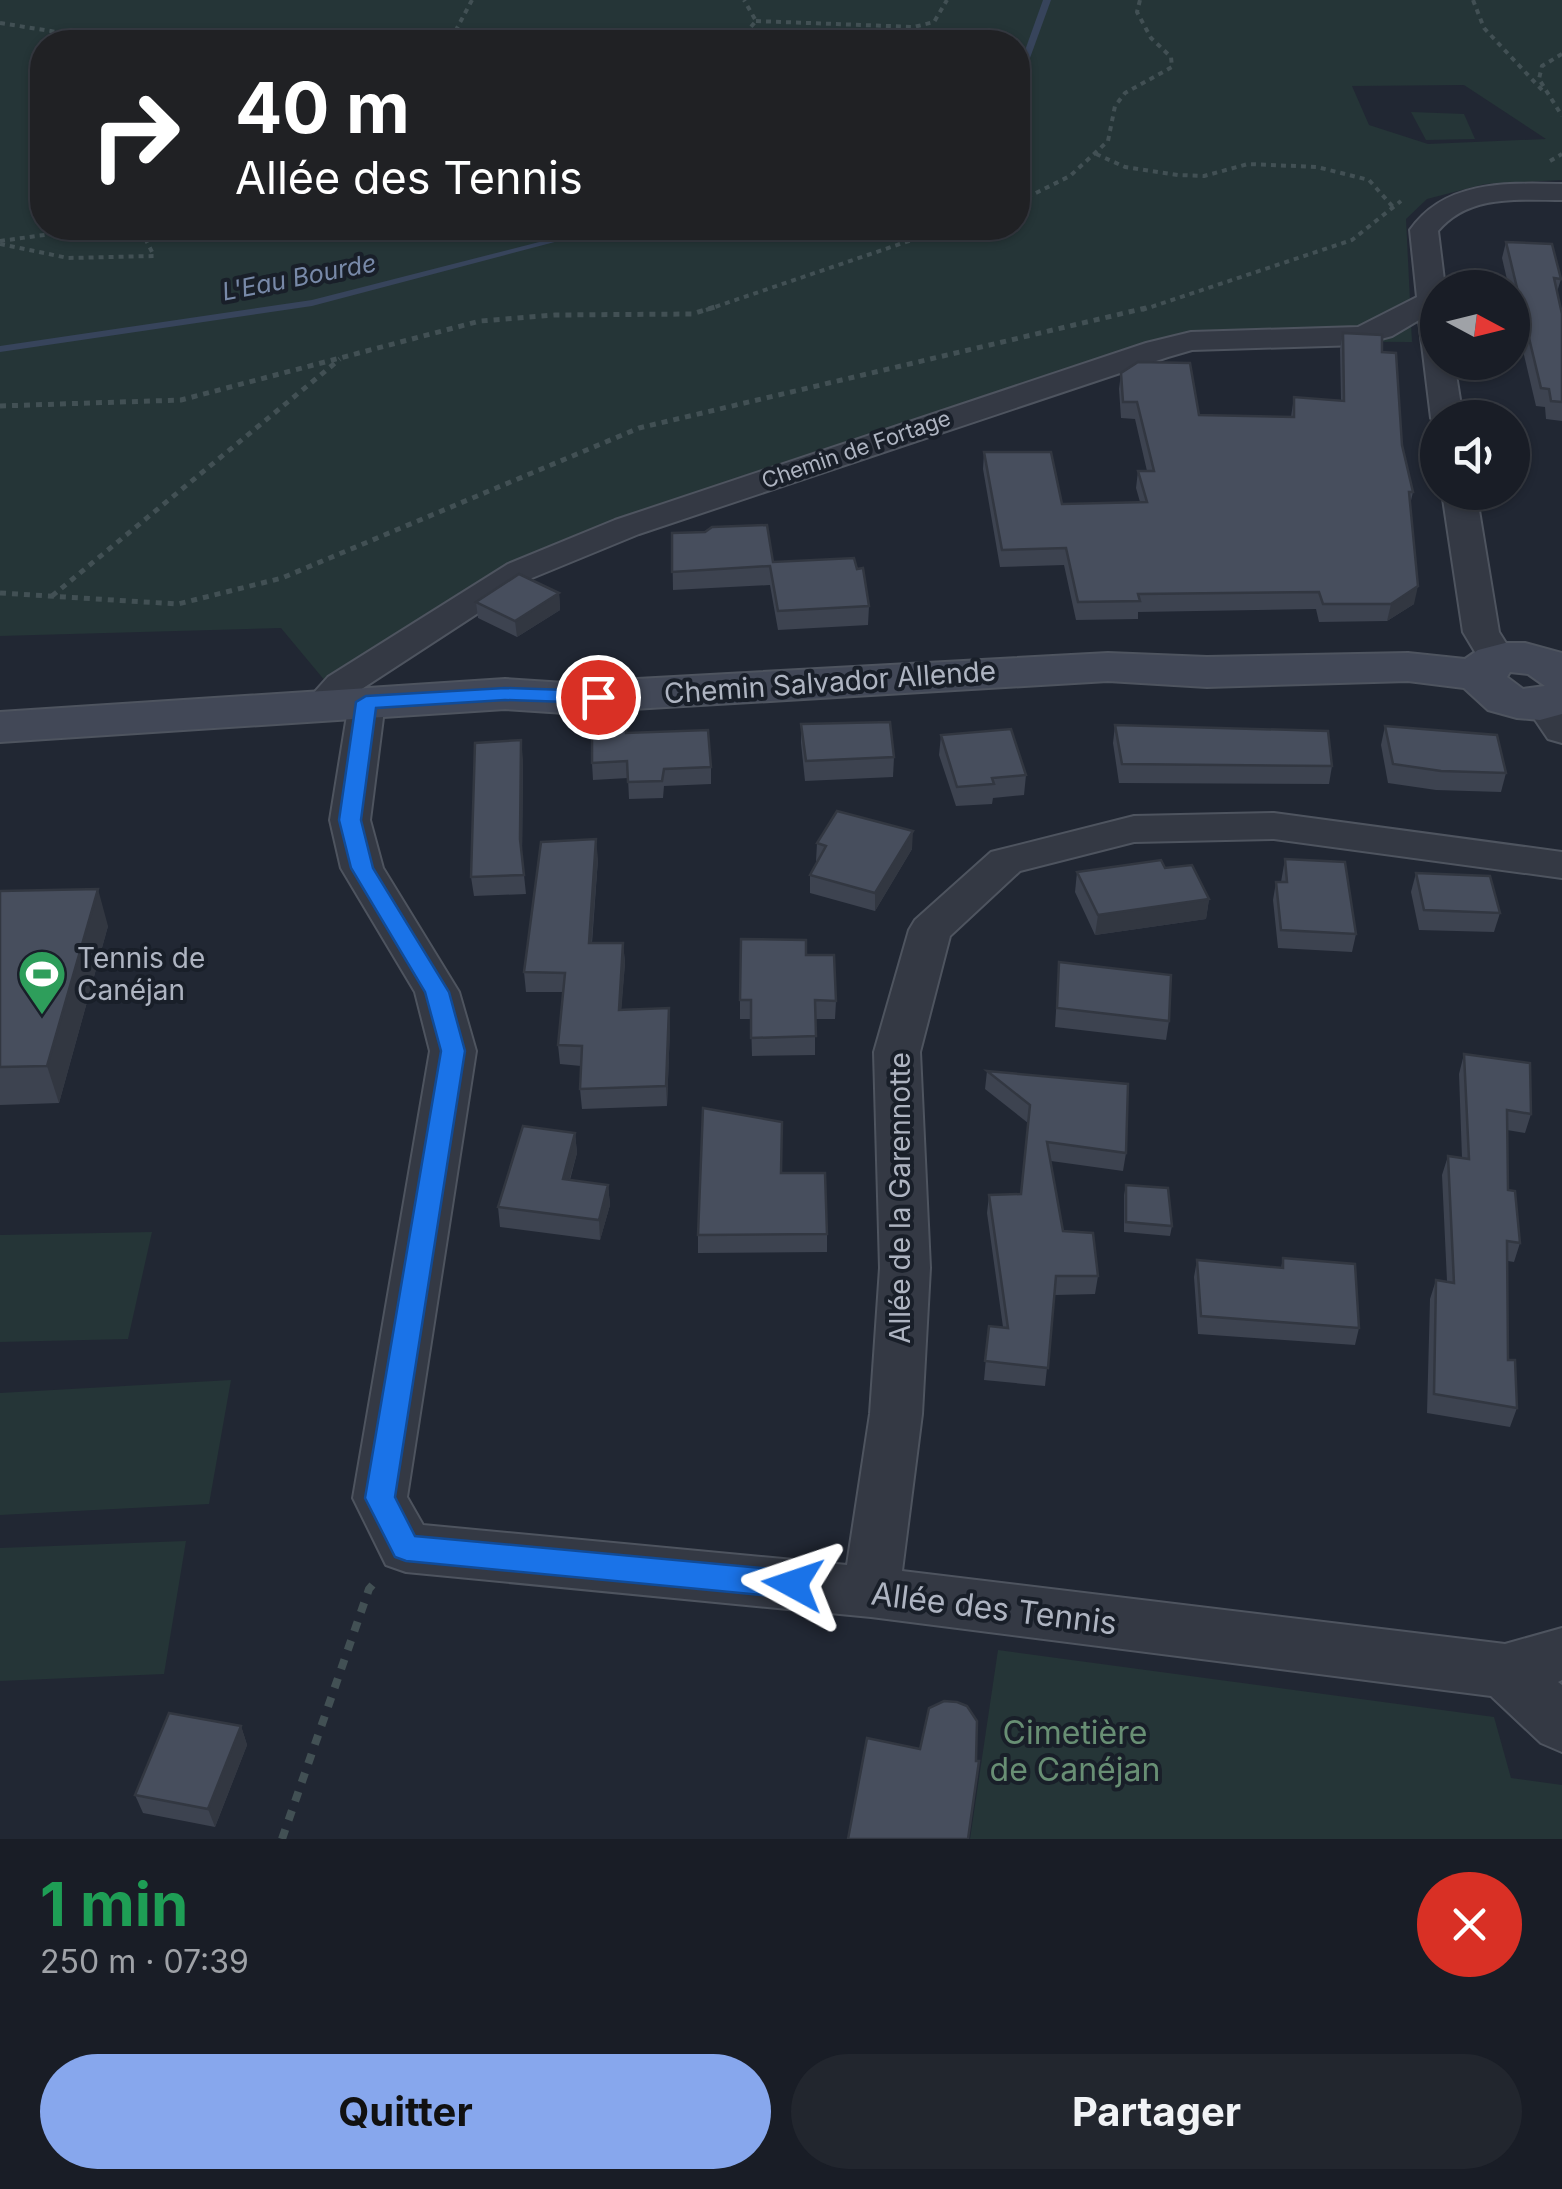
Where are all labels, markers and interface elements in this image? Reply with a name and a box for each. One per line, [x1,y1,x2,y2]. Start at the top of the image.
text: 40 m [235,65,410,150]
icon: right [70,70,200,200]
text: Allée des Tennis [235,150,583,205]
water label: L'Eau Bourde [219,247,379,307]
north arrow [1420,270,1530,380]
map controls [1420,270,1530,510]
button: sound [1420,400,1530,510]
street label: Chemin de Fortage [758,404,954,494]
street label: Chemin Salvador Allende [663,653,997,711]
pin [556,655,641,740]
icon: arrive [571,670,626,725]
place label: Tennis de Canéjan [77,941,205,1007]
sports icon: Tennis de Canéjan [16,948,68,1016]
street label: Allée de la Garennotte [883,1052,917,1344]
position arrow [741,1532,845,1636]
street label: Allée des Tennis [869,1574,1119,1642]
park label: Cimetière de Canéjan [990,1713,1160,1789]
text: 1 min [40,1868,188,1940]
button: close [1417,1872,1522,1977]
text: 250 m · 07:39 [40,1942,249,1981]
button: Quitter [40,2054,771,2169]
button: Partager [791,2054,1522,2169]

